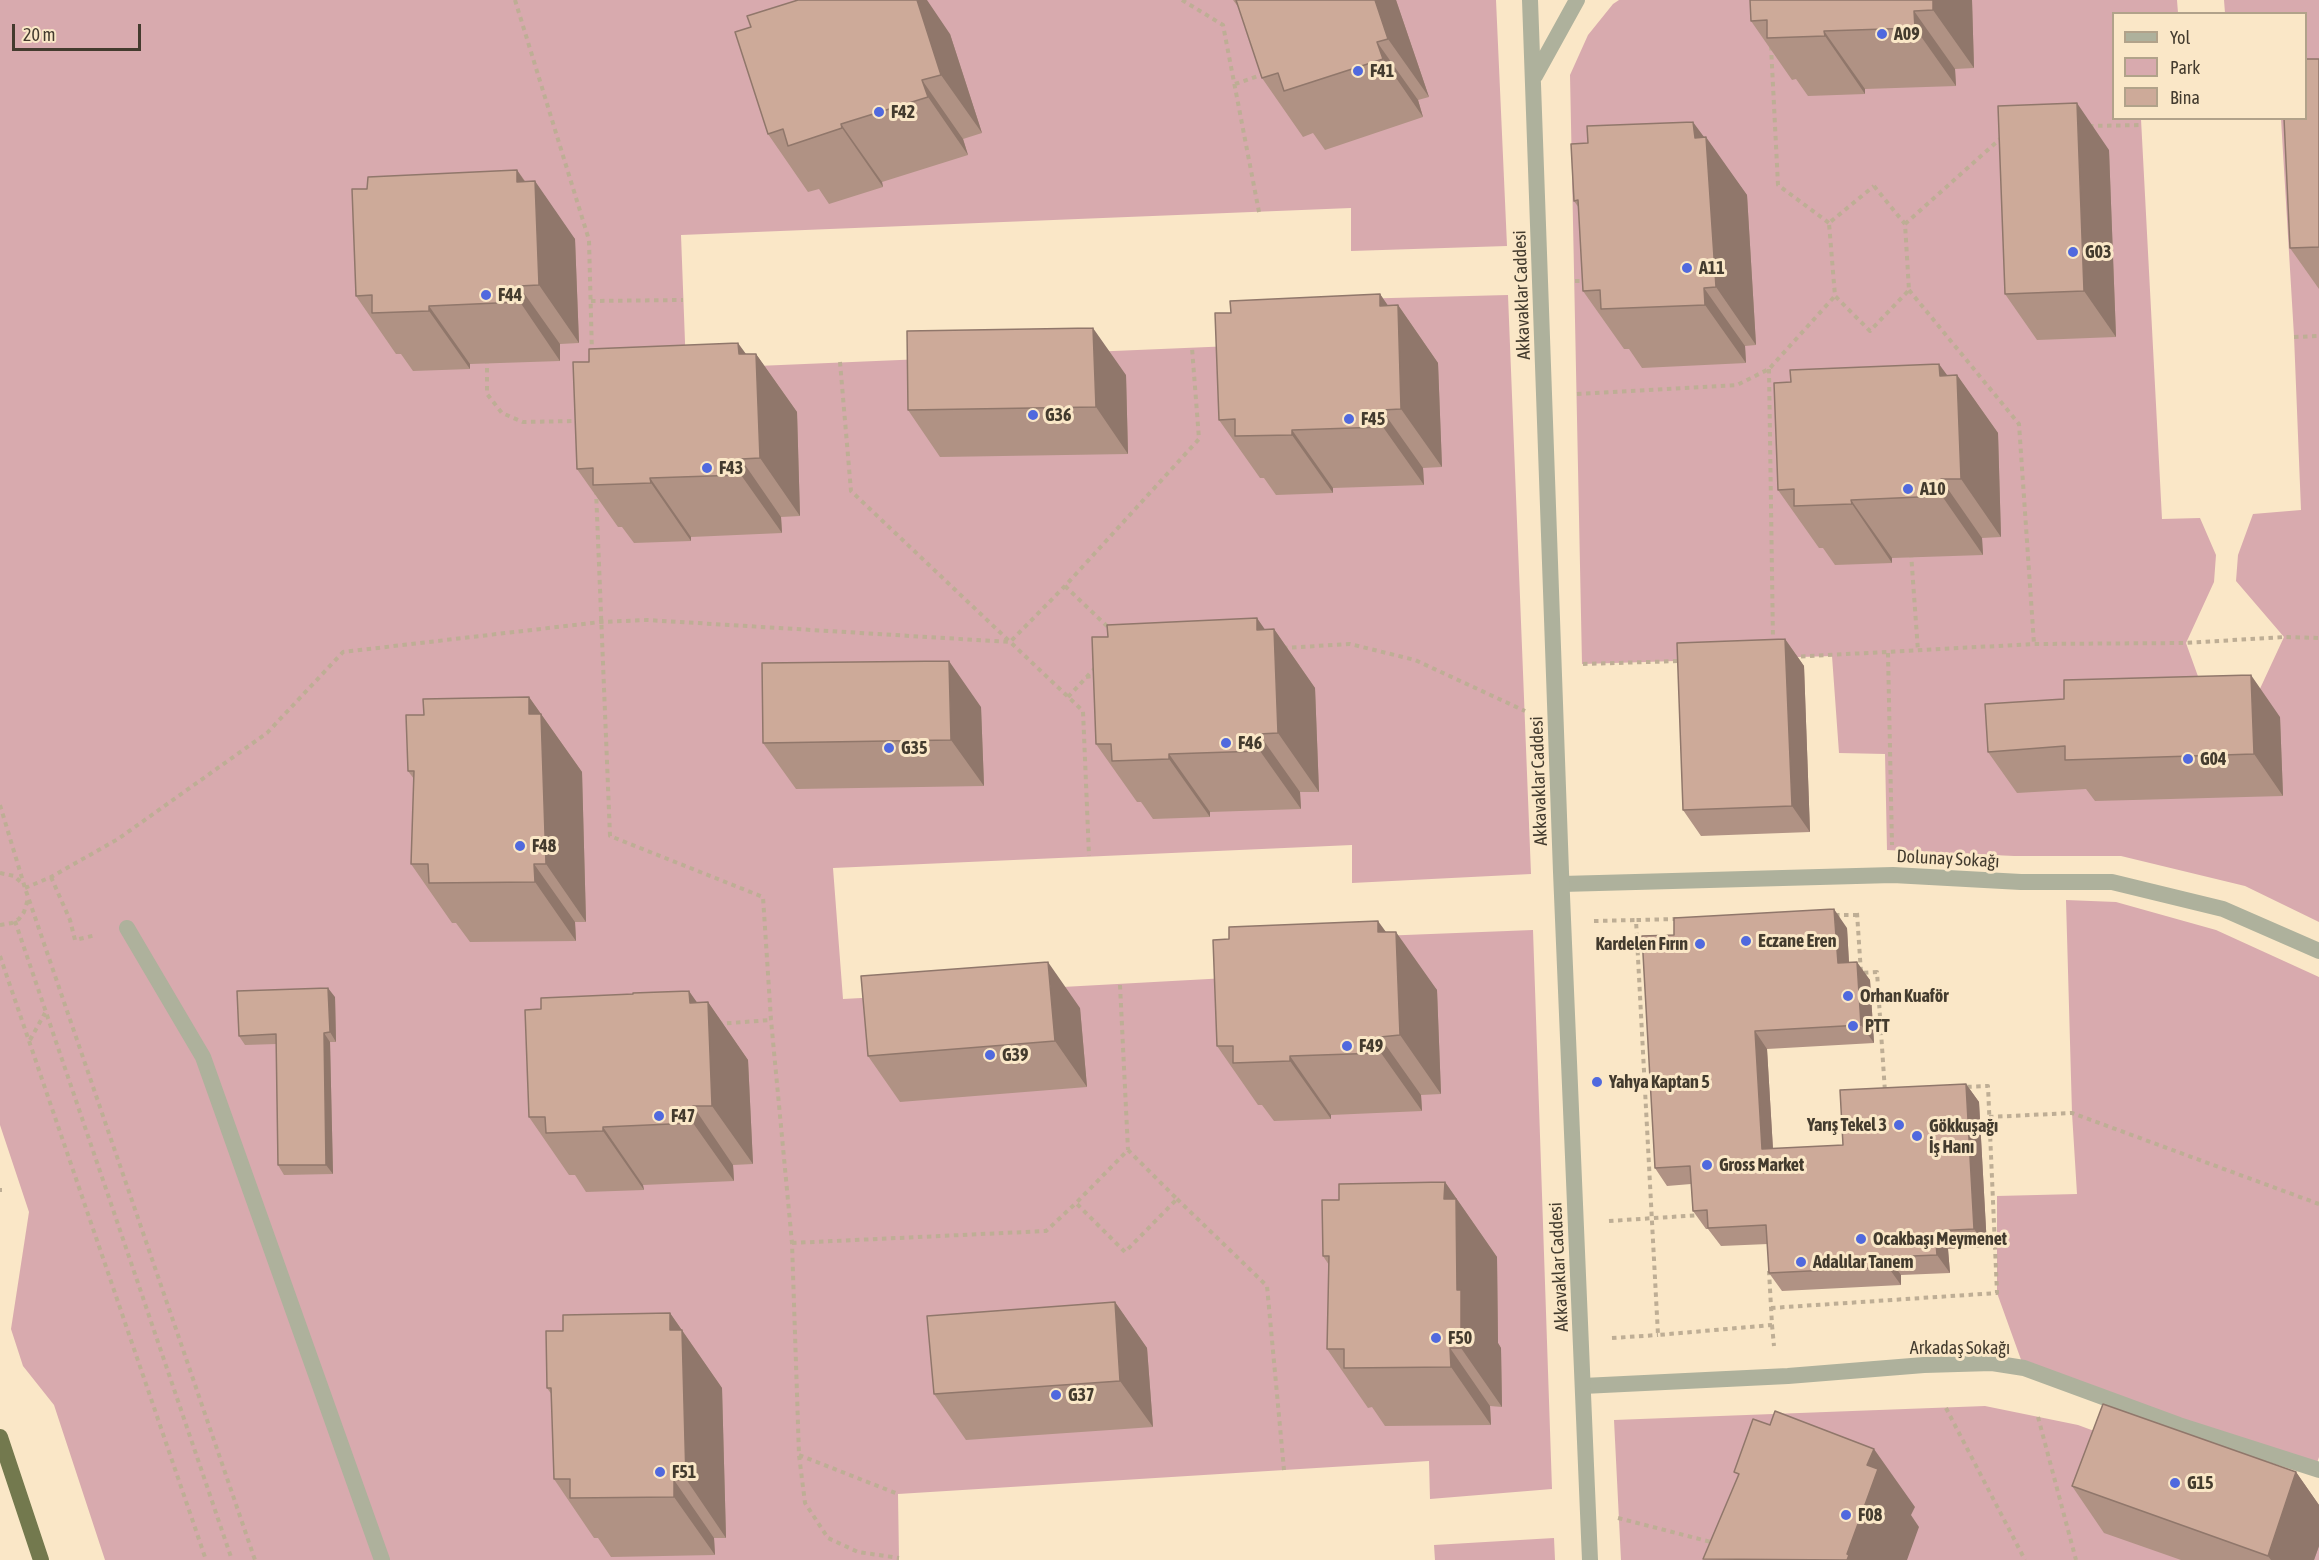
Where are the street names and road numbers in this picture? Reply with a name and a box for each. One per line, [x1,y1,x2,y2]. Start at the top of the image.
street label: Akkavaklar Caddesi [1509,230,1535,360]
street label: Akkavaklar Caddesi [1526,716,1552,846]
street label: Dolunay Sokağı [1896,846,2000,872]
street label: Akkavaklar Caddesi [1545,1202,1573,1332]
street label: Arkadaş Sokağı [1910,1337,2010,1359]

